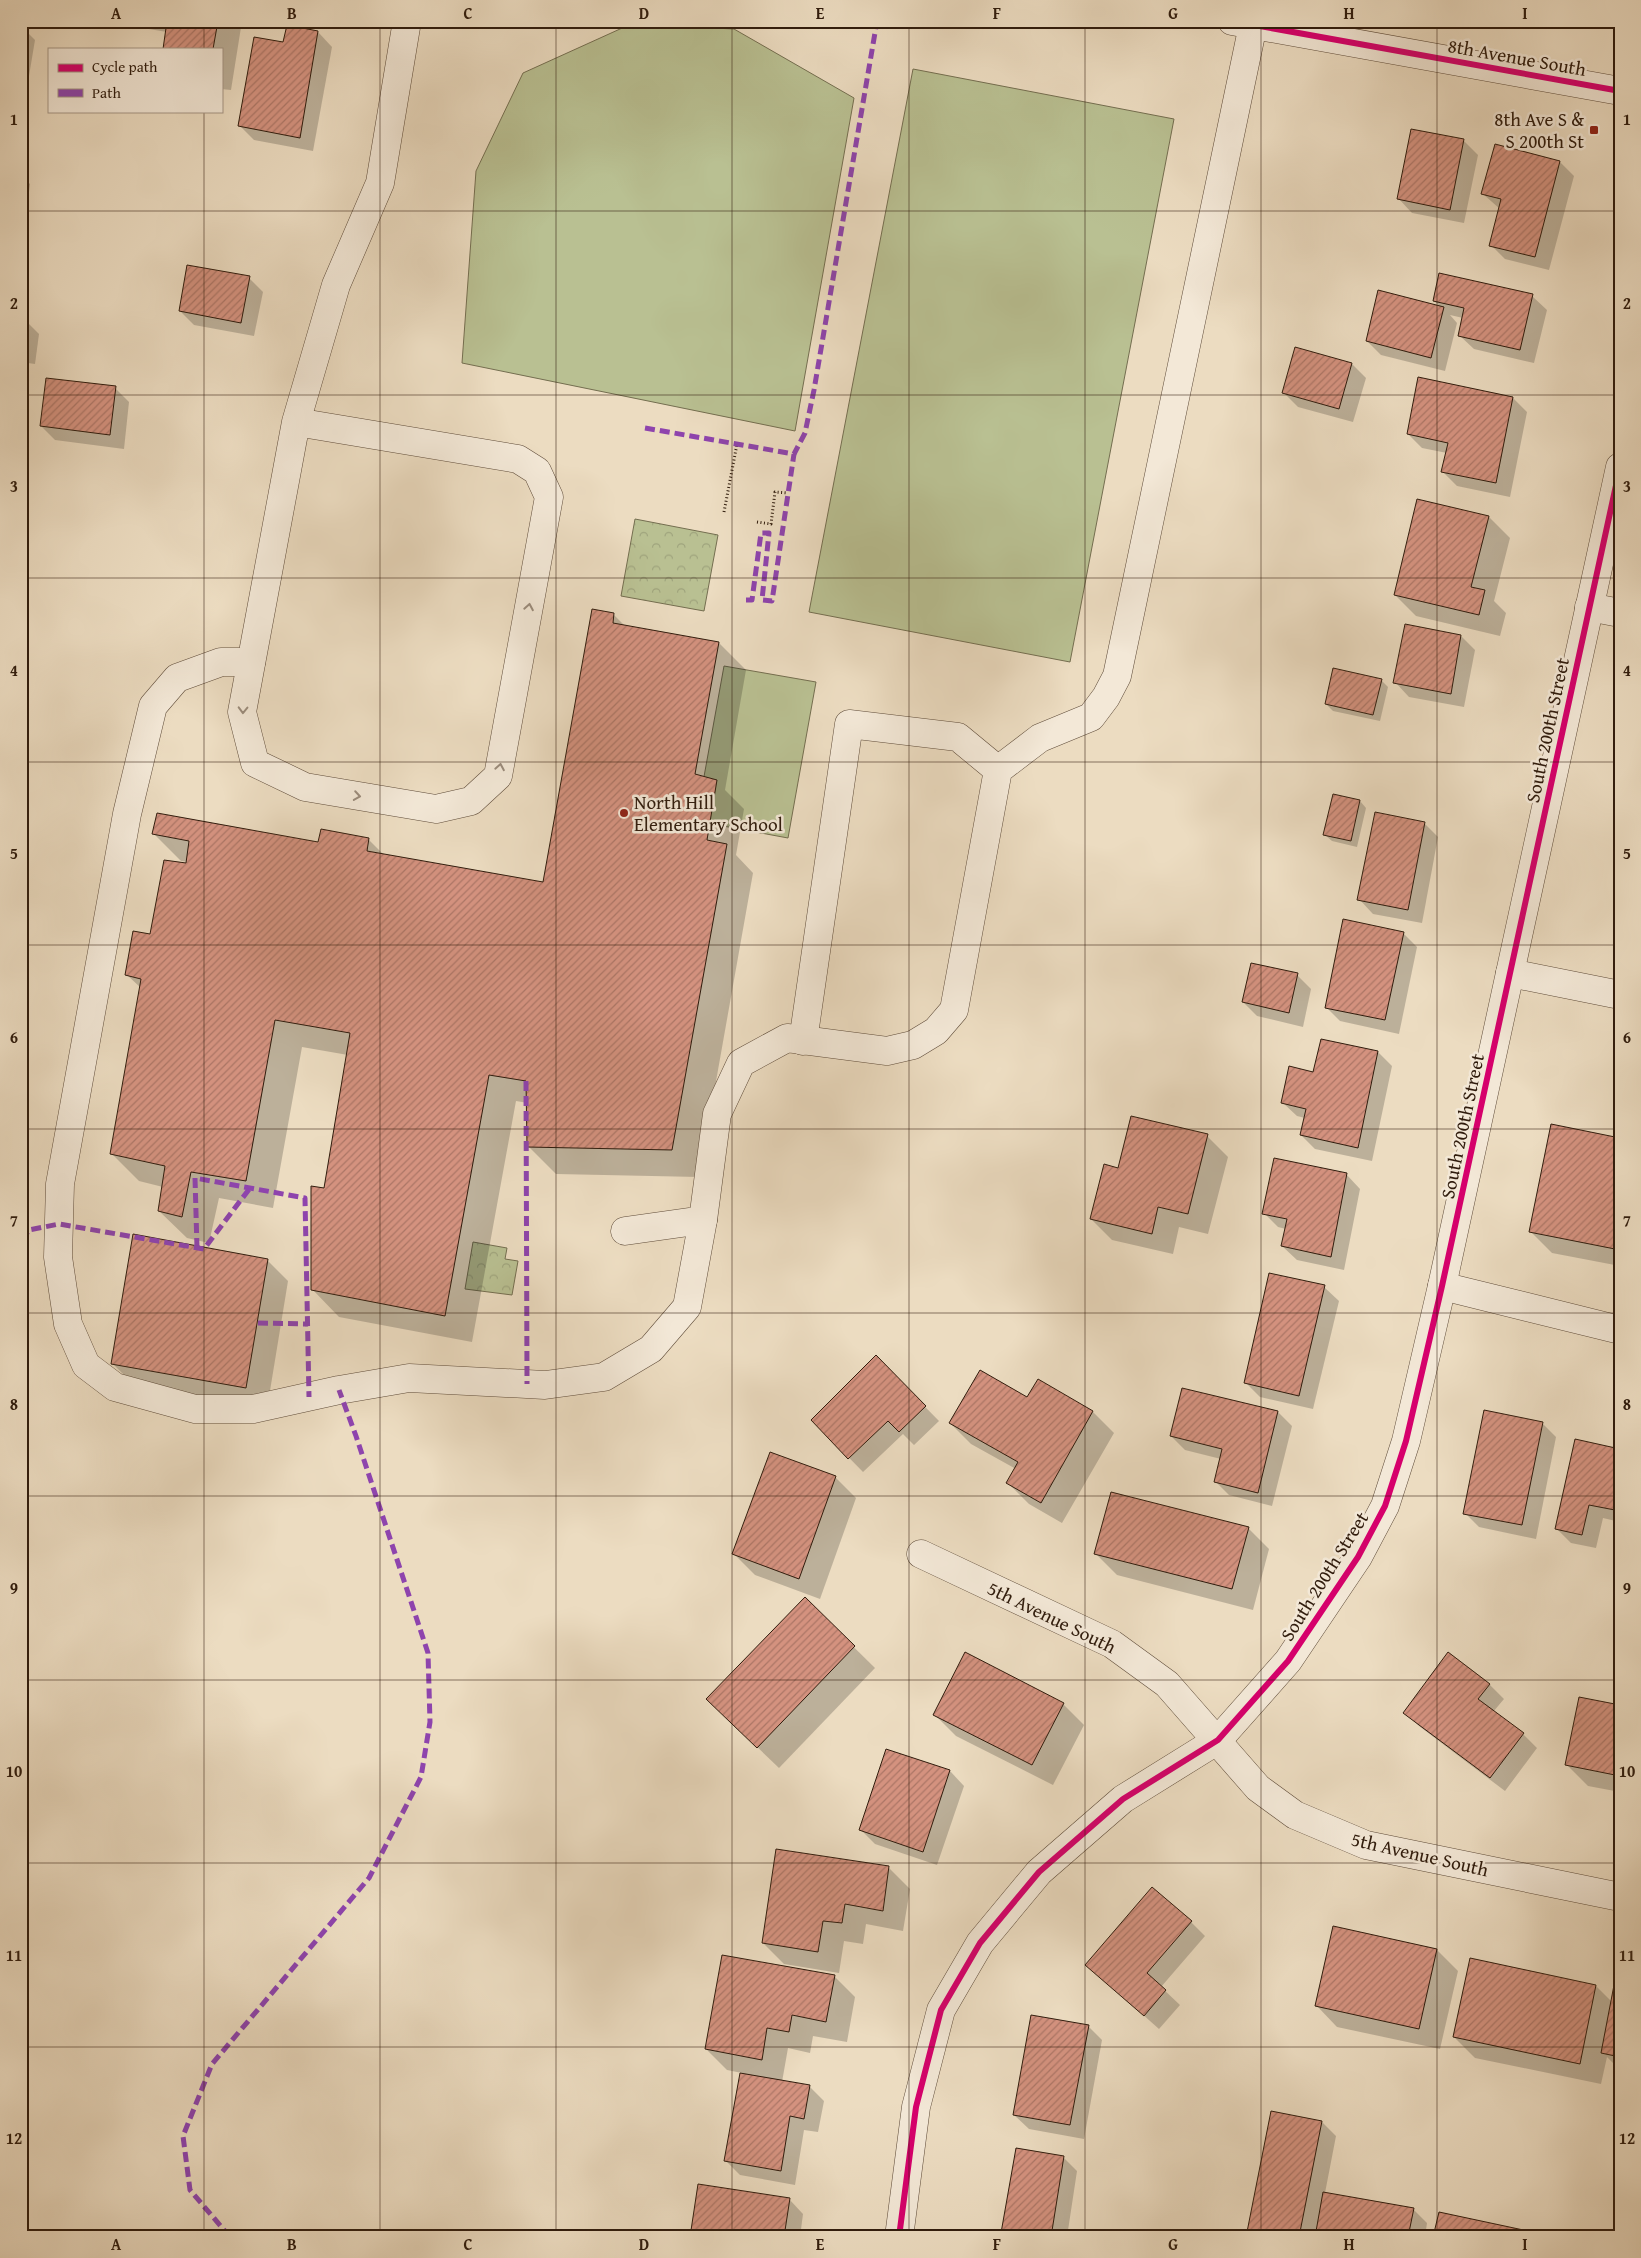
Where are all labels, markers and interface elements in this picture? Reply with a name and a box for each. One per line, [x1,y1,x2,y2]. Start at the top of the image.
text: A [111,1,122,25]
text: B [287,1,297,25]
text: C [463,1,473,25]
text: D [639,1,649,25]
text: E [816,1,825,25]
text: F [993,1,1001,25]
text: G [1168,1,1178,25]
text: H [1343,1,1355,25]
text: I [1522,1,1528,25]
street label: 8th Avenue South [1446,31,1589,83]
legend [48,48,222,112]
text: Cycle path [92,56,158,77]
text: Path [92,82,121,103]
place label: 8th Ave S & S 200th St [1494,105,1584,155]
text: 1 [10,107,18,131]
text: 1 [1623,107,1631,131]
marker: 8th Ave S & S 200th St [1588,124,1600,136]
text: 2 [10,291,18,315]
text: 2 [1623,291,1631,315]
text: 3 [10,474,18,498]
text: 3 [1623,474,1631,498]
one-way arrow [523,602,533,611]
street label: South 200th Street [1518,654,1576,805]
text: 4 [10,658,18,682]
text: 4 [1623,658,1631,682]
one-way arrow [238,707,248,715]
one-way arrow [494,762,504,771]
place label: North Hill Elementary School [634,788,783,838]
one-way arrow [352,790,361,800]
marker: North Hill Elementary School [618,807,630,819]
text: 5 [10,841,18,865]
text: 5 [1623,841,1631,865]
text: 6 [10,1025,18,1049]
text: 6 [1623,1025,1631,1049]
street label: South 200th Street [1433,1050,1491,1201]
text: 7 [10,1208,18,1232]
text: 7 [1623,1208,1631,1232]
text: 8 [10,1392,18,1416]
text: 8 [1623,1392,1631,1416]
street label: South 200th Street [1273,1506,1375,1646]
street label: 5th Avenue South [983,1574,1121,1660]
text: 9 [10,1576,18,1600]
text: 9 [1623,1576,1631,1600]
text: 10 [6,1759,22,1783]
text: 10 [1619,1759,1635,1783]
street label: 5th Avenue South [1349,1825,1492,1883]
text: 11 [6,1943,22,1967]
text: 11 [1619,1943,1635,1967]
text: 12 [6,2126,22,2150]
text: 12 [1619,2126,1635,2150]
text: A [111,2232,122,2256]
text: B [287,2232,297,2256]
text: C [463,2232,473,2256]
text: D [639,2232,649,2256]
text: E [816,2232,825,2256]
text: F [993,2232,1001,2256]
text: G [1168,2232,1178,2256]
text: H [1343,2232,1355,2256]
text: I [1522,2232,1528,2256]

